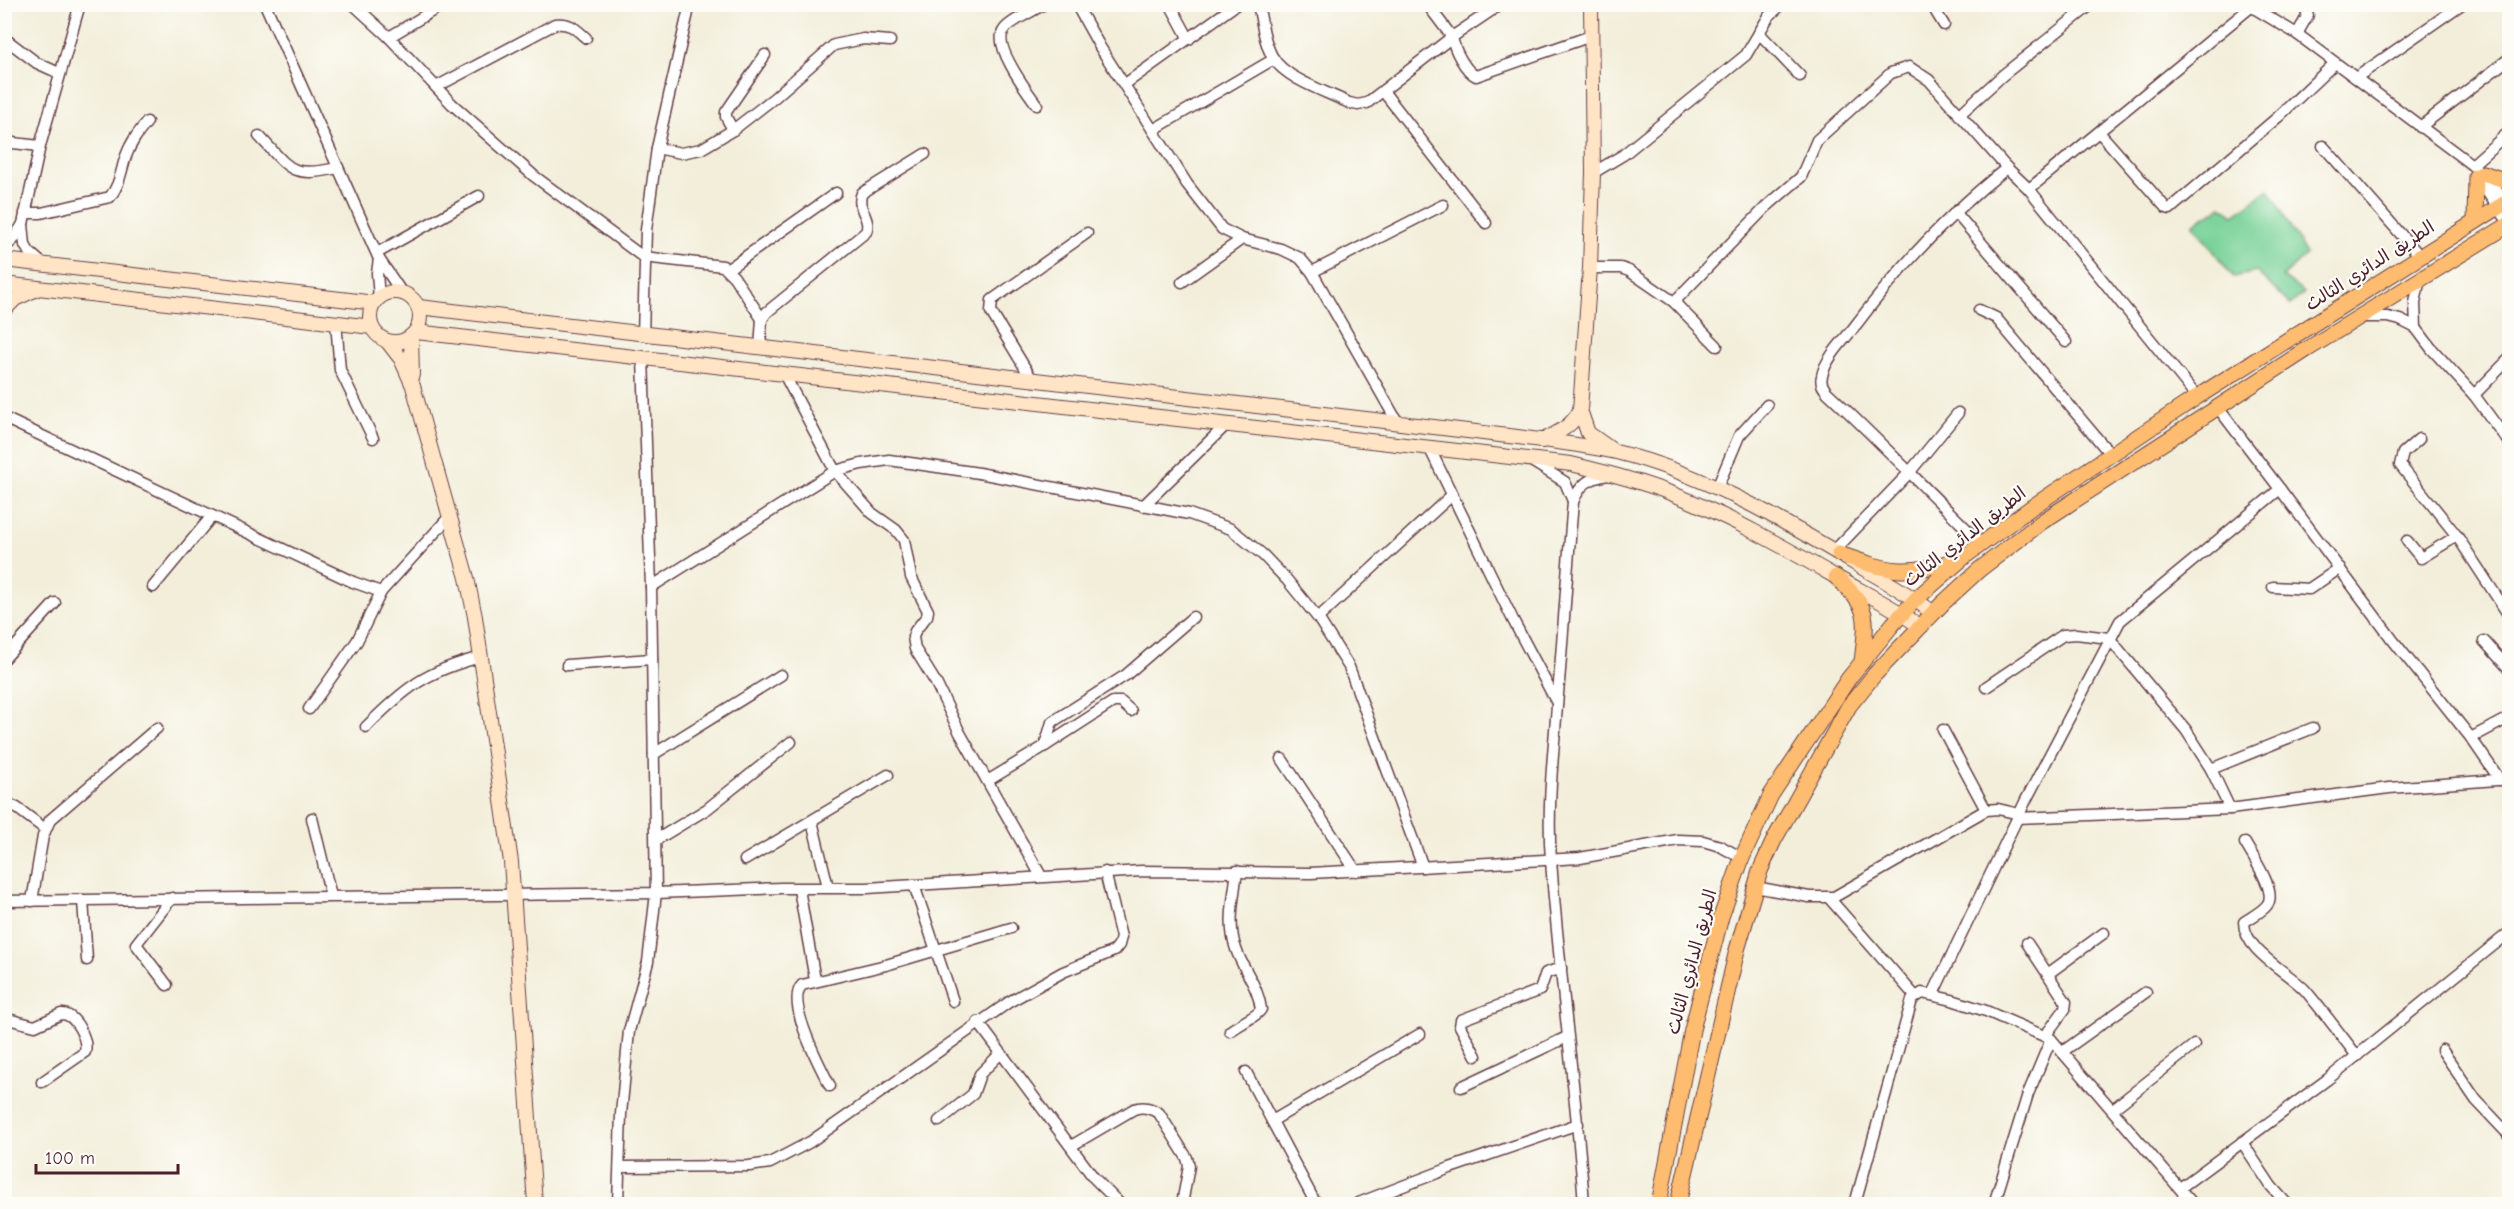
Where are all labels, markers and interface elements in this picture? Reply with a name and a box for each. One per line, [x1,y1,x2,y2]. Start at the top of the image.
street label: الطريق الدائري الثالث [2302,216,2439,317]
street label: الطريق الدائري الثالث [1900,483,2032,593]
street label: الطريق الدائري الثالث [1663,887,1723,1037]
scale bar [36,1137,178,1175]
text: 100 m [45,1148,95,1169]

